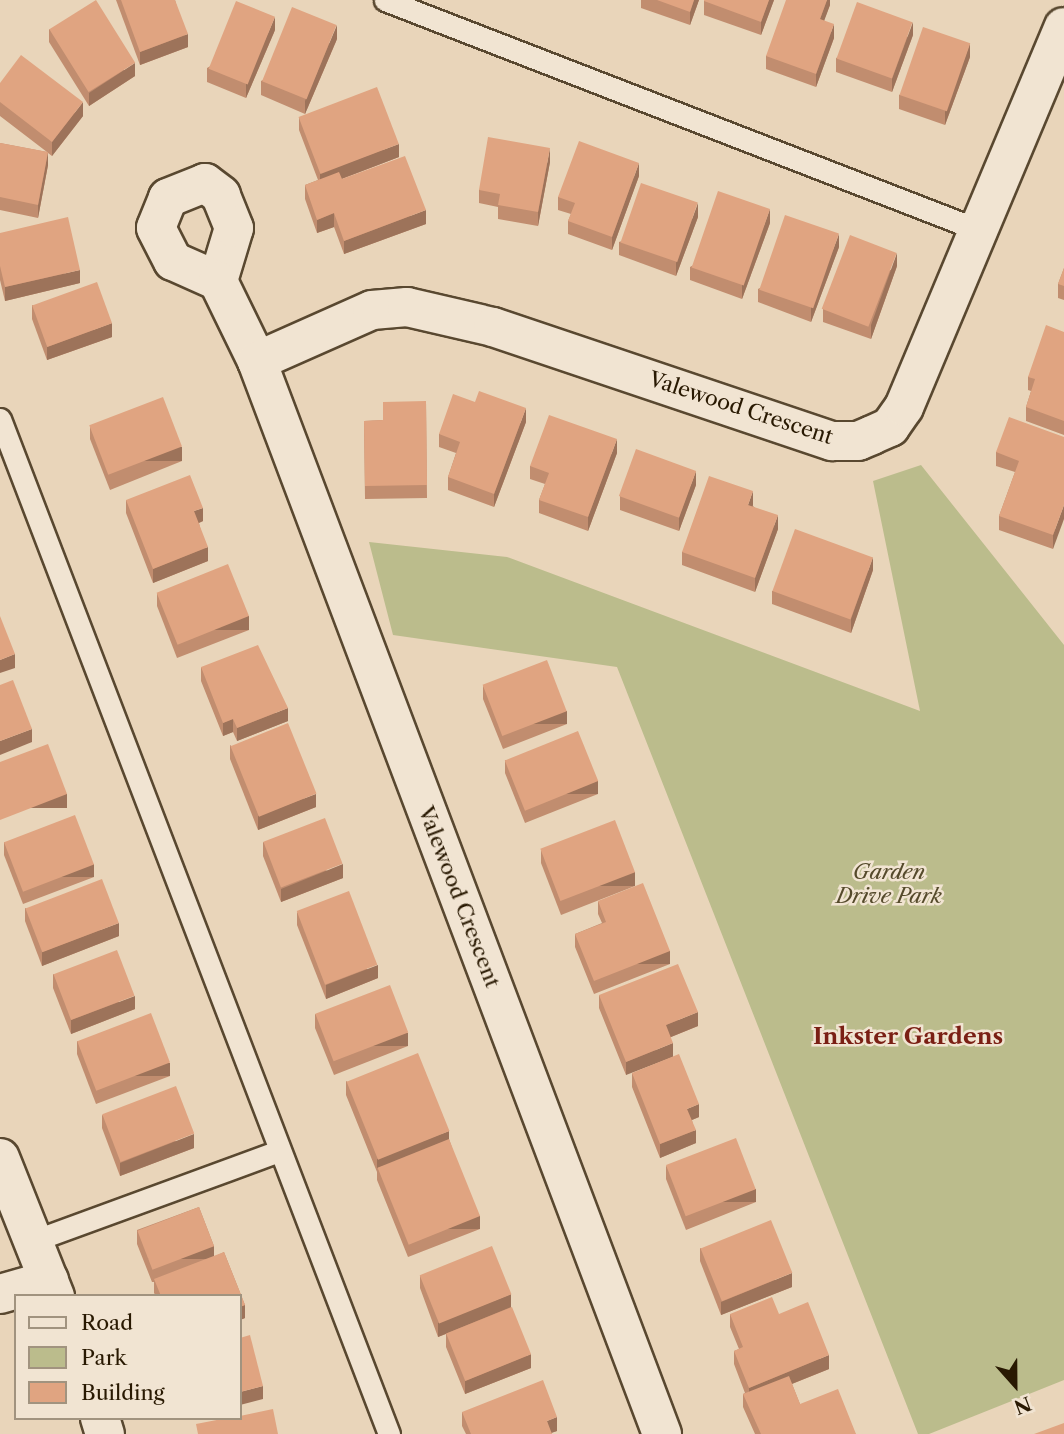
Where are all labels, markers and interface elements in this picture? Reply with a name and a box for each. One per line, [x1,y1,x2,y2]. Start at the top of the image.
street label: Valewood Crescent [646,366,836,450]
street label: Valewood Crescent [413,803,505,991]
park label: Garden Drive Park [836,859,942,909]
district label: Inkster Gardens [813,1022,1003,1050]
legend [14,1294,242,1420]
text: Road [81,1310,133,1335]
text: Park [81,1345,127,1370]
north arrow [980,1350,1050,1420]
text: Building [81,1380,165,1405]
text: N [1011,1391,1035,1419]

